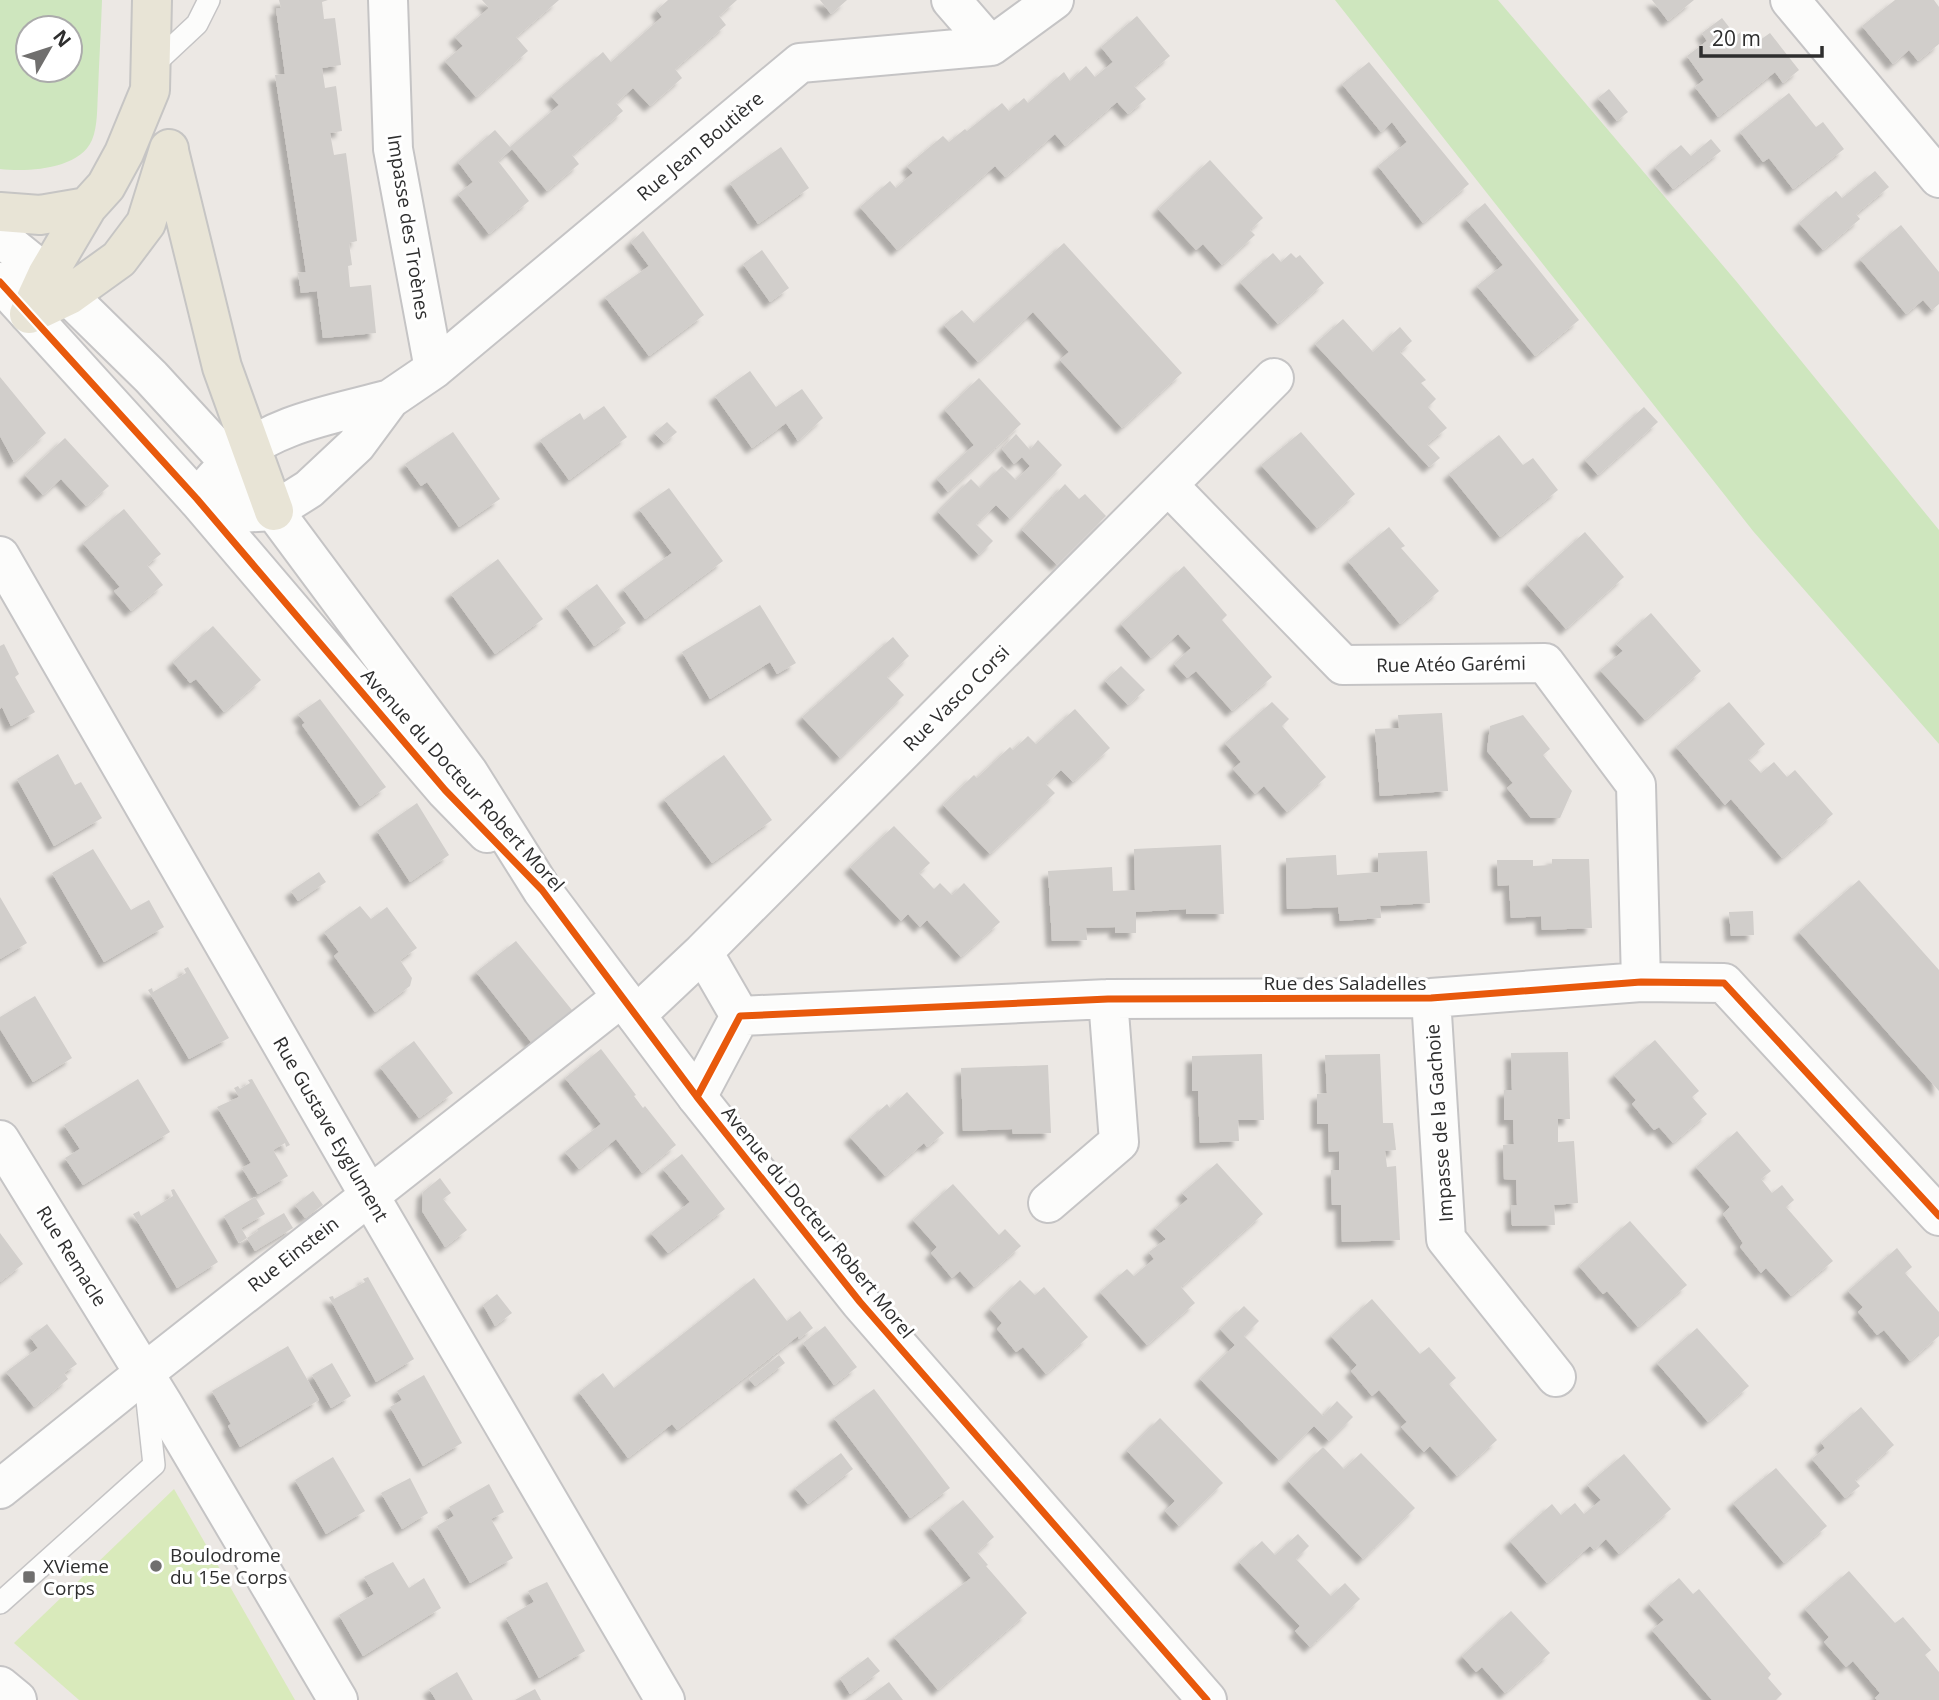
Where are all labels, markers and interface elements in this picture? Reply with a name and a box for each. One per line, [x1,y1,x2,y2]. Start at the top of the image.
north arrow [14,14,84,84]
scale bar [1701,14,1822,58]
text: N [47,24,77,52]
text: 20 m [1712,24,1761,52]
street label: Rue Jean Boutière [631,85,769,207]
street label: Impasse des Troènes [382,133,436,321]
street label: Rue Vasco Corsi [897,639,1015,757]
street label: Rue Atéo Garémi [1376,650,1526,678]
street label: Avenue du Docteur Robert Morel [356,663,570,897]
street label: Rue des Saladelles [1263,970,1427,996]
street label: Impasse de la Gachoie [1419,1023,1459,1223]
street label: Rue Gustave Eyglument [267,1032,395,1226]
street label: Avenue du Docteur Robert Morel [716,1100,920,1344]
street label: Rue Remacle [31,1201,113,1311]
street label: Rue Einstein [242,1210,344,1298]
place label: Boulodrome du 15e Corps [170,1542,287,1590]
place label: XVieme Corps [43,1553,109,1601]
marker: Boulodrome du 15e Corps [148,1558,164,1574]
marker: XVieme Corps [21,1569,37,1585]

